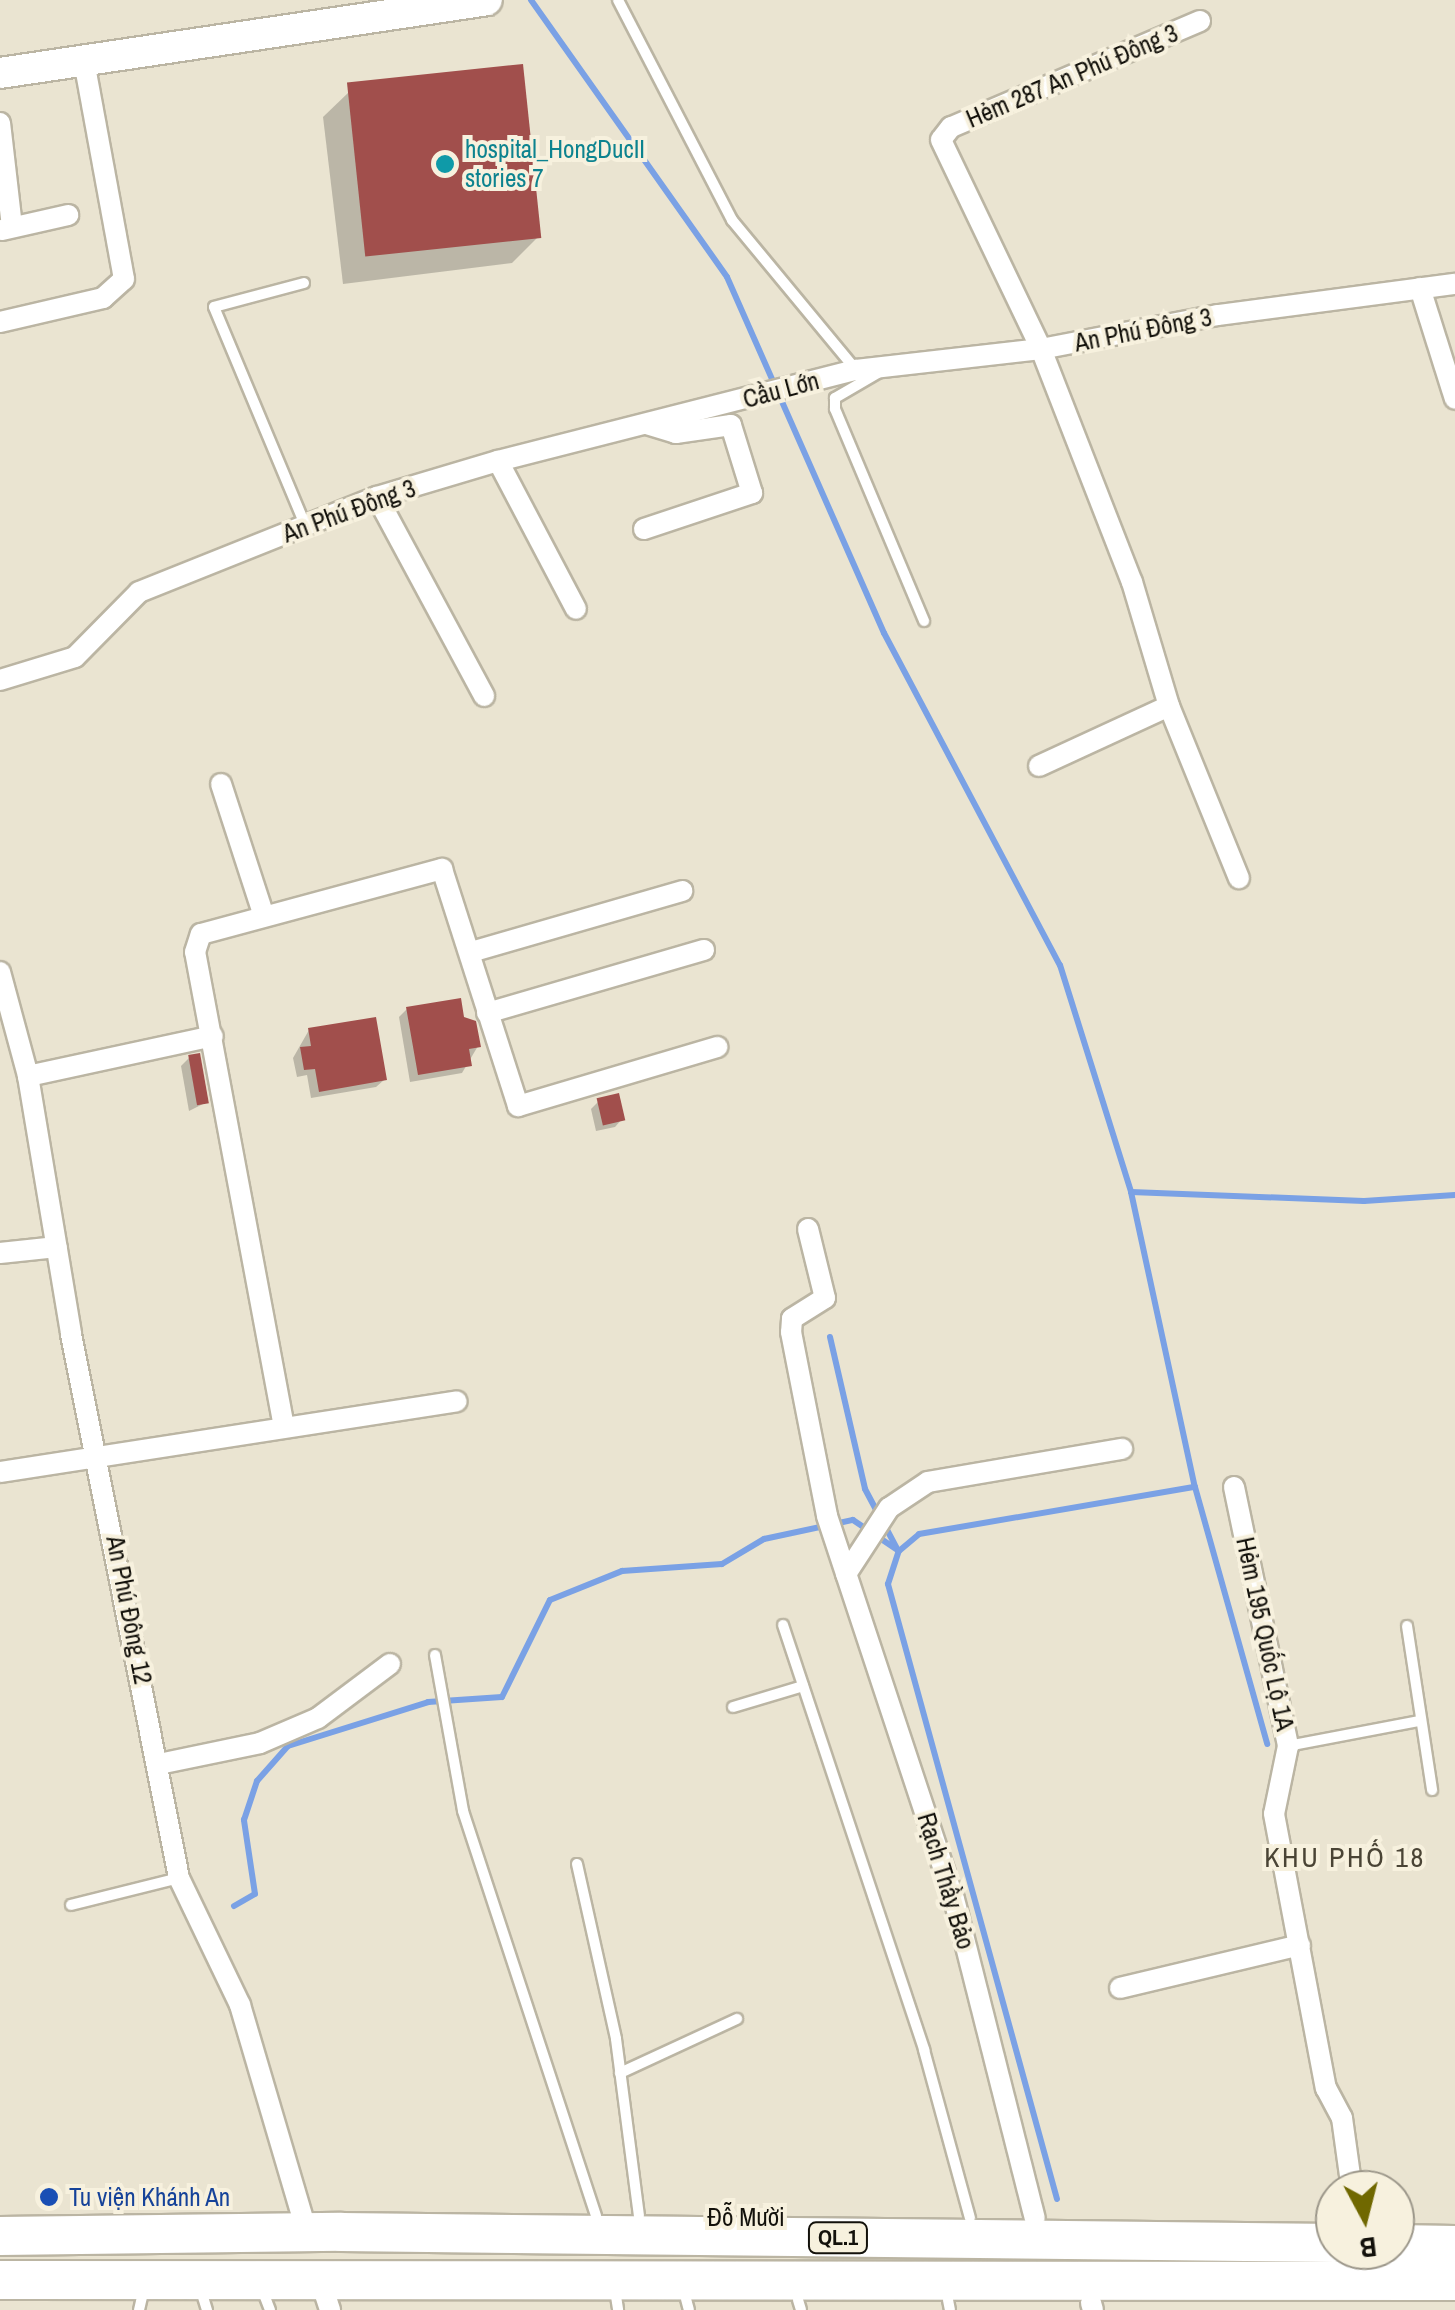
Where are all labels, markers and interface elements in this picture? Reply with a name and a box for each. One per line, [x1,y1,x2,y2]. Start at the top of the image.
street label: Hẻm 287 An Phú Đông 3 [961,18,1183,134]
place label: hospital_HongDucII stories 7 [465,135,645,194]
marker: hospital_HongDucII stories 7 [434,153,456,175]
street label: An Phú Đông 3 [1072,302,1214,358]
street label: Cầu Lớn [740,365,822,415]
street label: An Phú Đông 3 [279,473,419,549]
street label: An Phú Đông 12 [100,1533,158,1687]
street label: Hẻm 195 Quốc Lộ 1A [1230,1534,1300,1734]
street label: Rạch Thầy Bảo [911,1809,981,1953]
district label: KHU PHỐ 18 [1264,1840,1426,1874]
north arrow [1315,2170,1415,2270]
place label: Tu viện Khánh An [69,2182,231,2212]
marker: Tu viện Khánh An [38,2186,60,2208]
street label: Đỗ Mười [707,2202,785,2232]
road number: QL.1 [806,2221,870,2255]
text: B [1358,2228,1379,2268]

